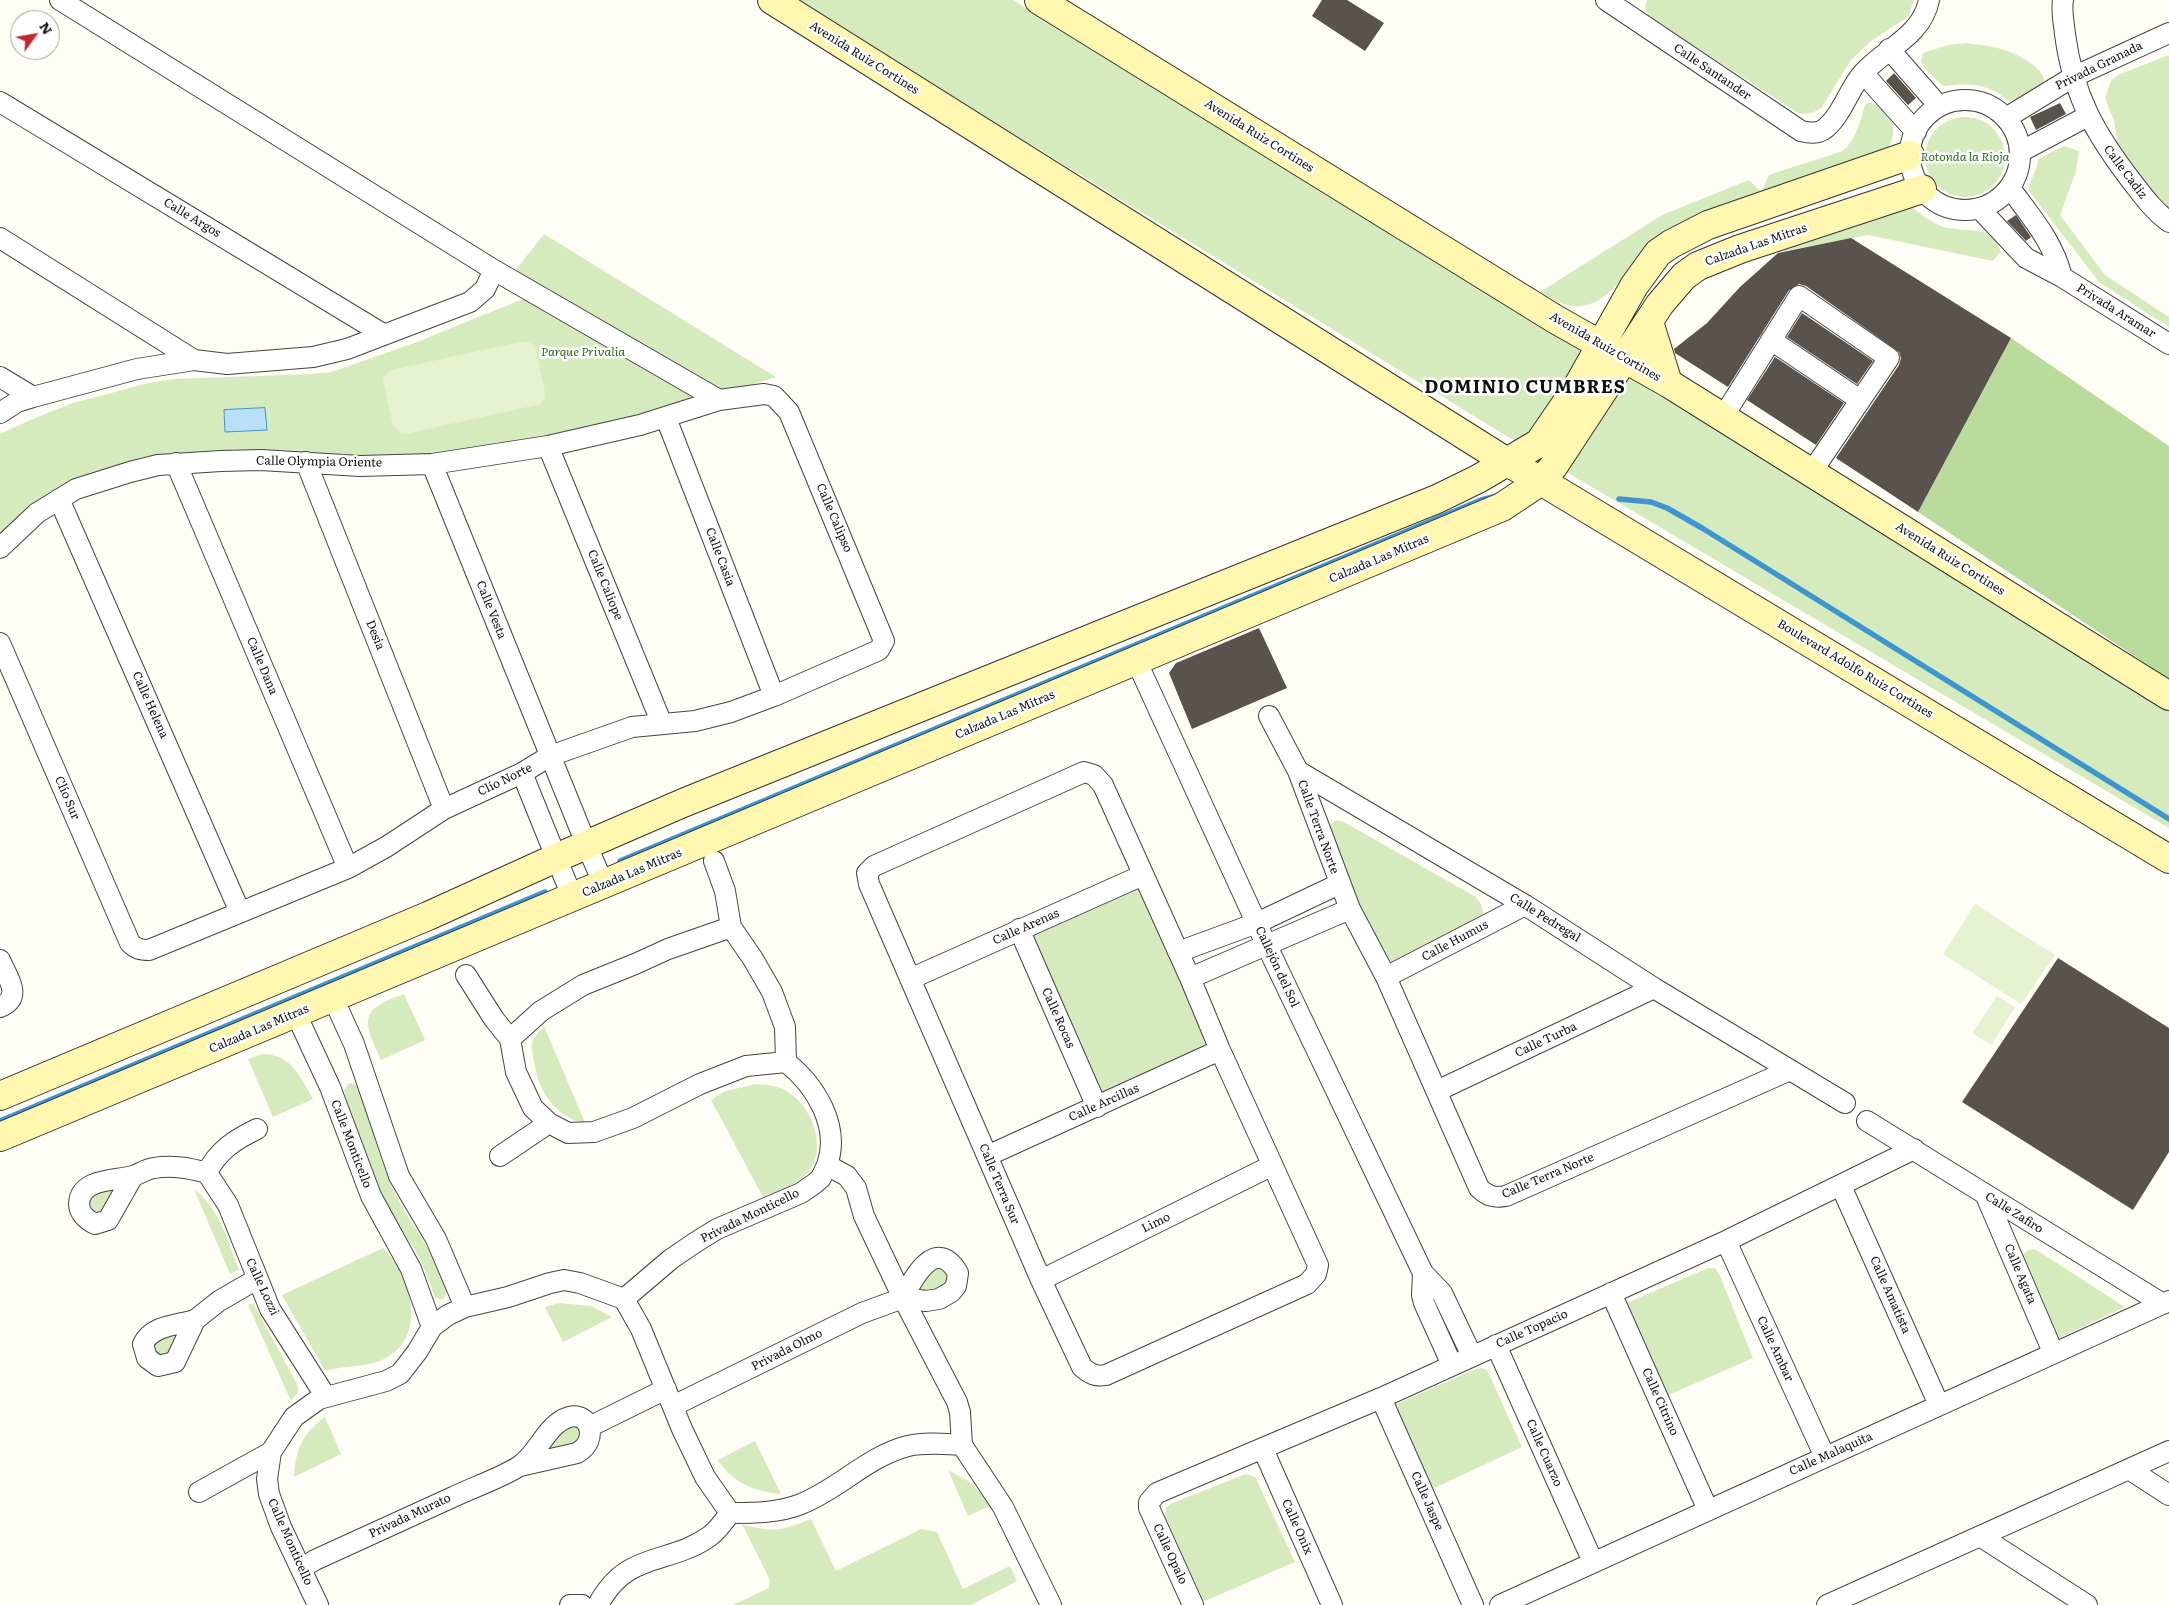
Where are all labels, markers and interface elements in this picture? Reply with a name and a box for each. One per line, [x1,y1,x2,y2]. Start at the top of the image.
north arrow [10,10,60,60]
text: N [35,17,58,38]
street label: Avenida Ruiz Cortines [807,19,921,97]
street label: Privada Granada [2053,39,2145,93]
street label: Calle Santander [1671,41,1753,103]
street label: Avenida Ruiz Cortines [1202,97,1316,175]
street label: Calle Cadíz [2100,142,2150,202]
park label: Rotonda la Rioja [1921,150,2009,164]
street label: Calle Argos [161,195,223,241]
street label: Calzada Las Mitras [1703,221,1809,269]
street label: Privada Aramar [2074,281,2158,341]
street label: Avenida Ruiz Cortines [1547,309,1663,385]
park label: Parque Privalia [541,345,625,359]
district label: DOMINIO CUMBRES [1422,377,1628,399]
street label: Calle Olympia Oriente [256,454,382,470]
street label: Calle Calipso [813,481,855,555]
street label: Avenida Ruiz Cortines [1893,520,2007,598]
street label: Calle Casia [702,526,738,588]
street label: Calzada Las Mitras [1327,532,1431,586]
street label: Calle Caliope [584,548,626,622]
street label: Calle Vesta [473,579,509,641]
street label: Boulevard Adolfo Ruiz Cortines [1775,617,1935,721]
street label: Desia [362,618,388,652]
street label: Calle Dana [243,635,281,697]
street label: Calle Helena [129,669,171,741]
street label: Calzada Las Mitras [953,688,1057,742]
street label: Clío Norte [475,761,535,799]
street label: Clío Sur [51,774,83,822]
street label: Calle Terra Norte [1294,778,1342,876]
street label: Calzada Las Mitras [580,846,684,900]
street label: Calle Pedregal [1507,890,1583,946]
street label: Calle Arenas [991,906,1061,948]
street label: Calle Humus [1419,917,1491,965]
street label: Callejón del Sol [1252,924,1302,1010]
street label: Calle Rocas [1038,986,1078,1050]
street label: Calzada Las Mitras [207,1002,311,1056]
street label: Calle Turba [1513,1019,1579,1061]
street label: Calle Arcillas [1067,1081,1141,1125]
street label: Calle Monticello [328,1098,374,1190]
street label: Calle Terra Sur [976,1142,1022,1226]
street label: Calle Terra Norte [1500,1150,1596,1202]
street label: Privada Monticello [698,1186,802,1246]
street label: Calle Zafiro [1982,1189,2046,1237]
street label: Limo [1139,1210,1173,1236]
street label: Calle Agata [2001,1242,2039,1306]
street label: Calle Amatista [1867,1254,1913,1336]
street label: Calle Lozzi [242,1256,282,1318]
street label: Calle Topacio [1494,1307,1570,1351]
street label: Calle Ambar [1754,1314,1796,1384]
street label: Privada Olmo [749,1326,825,1374]
street label: Calle Citrino [1639,1366,1681,1438]
street label: Calle Cuarzo [1523,1417,1565,1489]
street label: Calle Malaquita [1787,1429,1875,1479]
street label: Calle Jaspe [1408,1469,1446,1533]
street label: Privada Murato [367,1491,453,1541]
street label: Calle Monticello [264,1496,316,1588]
street label: Calle Onix [1278,1497,1316,1557]
street label: Calle Opalo [1150,1521,1190,1587]

